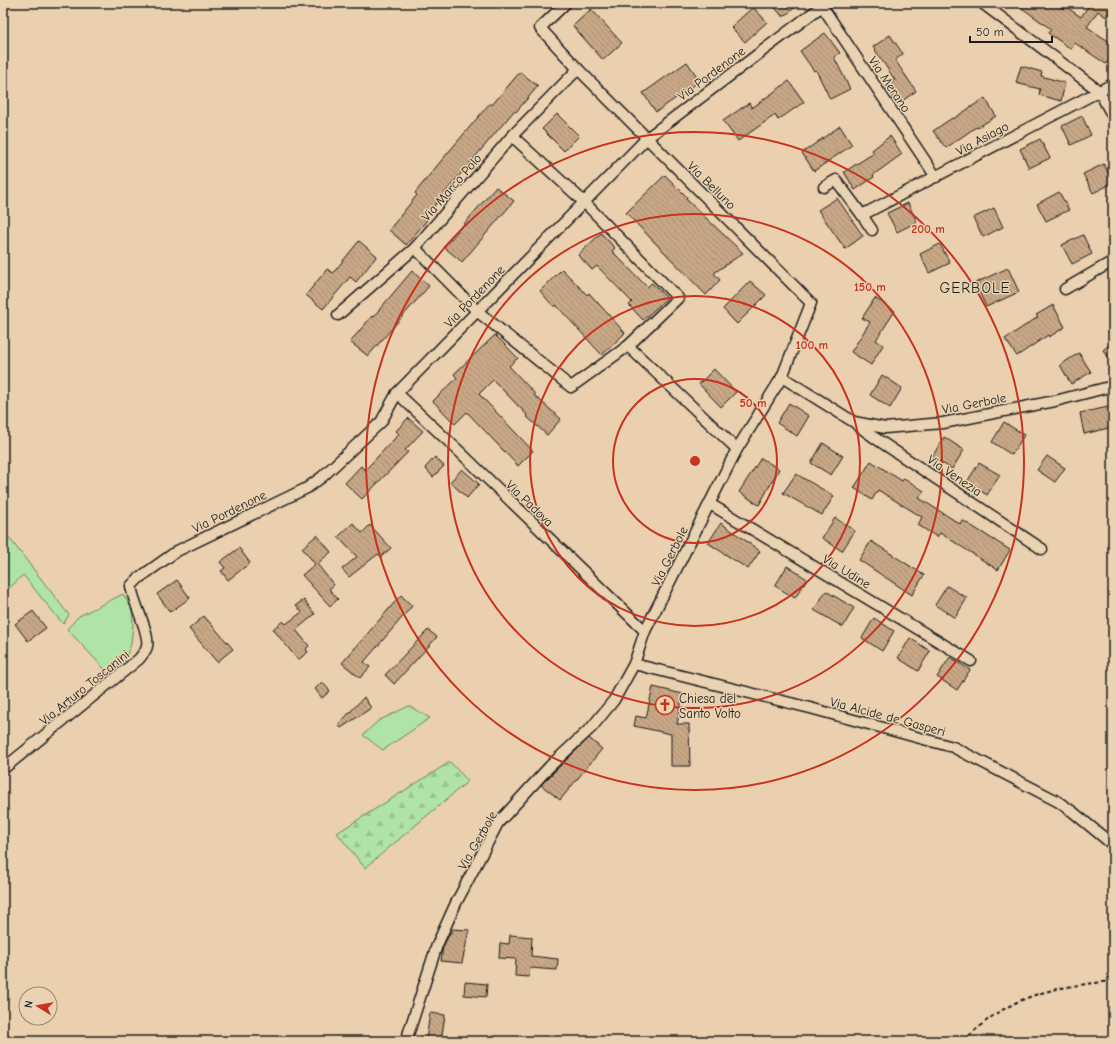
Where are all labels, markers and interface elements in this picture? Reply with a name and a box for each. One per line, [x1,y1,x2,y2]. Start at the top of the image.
scale bar [970,18,1052,44]
text: 50 m [976,25,1004,39]
street label: Via Pordenone [675,43,748,104]
street label: Via Merano [865,54,914,115]
street label: Via Asiago [953,118,1011,159]
street label: Via Marco Polo [418,151,485,224]
street label: Via Belluno [684,158,739,213]
text: 200 m [911,222,945,236]
street label: Via Pordenone [441,262,508,331]
district label: GERBOLE [939,279,1011,297]
text: 150 m [854,280,886,294]
text: 100 m [796,338,828,352]
street label: Via Gerbole [941,390,1008,417]
text: 50 m [739,396,767,410]
street label: Via Venezia [925,452,985,499]
centre of rings [688,454,702,468]
street label: Via Padova [503,477,556,530]
street label: Via Pordenone [190,487,269,536]
street label: Via Gerbole [648,523,691,589]
street label: Via Udine [820,551,874,592]
street label: Via Arturo Toscanini [36,647,132,728]
place label: Chiesa del Santo Volto [679,691,741,721]
church icon: Chiesa del Santo Volto [654,694,676,716]
street label: Via Alcide de Gasperi [828,694,947,739]
street label: Via Gerbole [455,808,500,872]
north arrow [18,986,58,1026]
text: N [22,999,36,1009]

